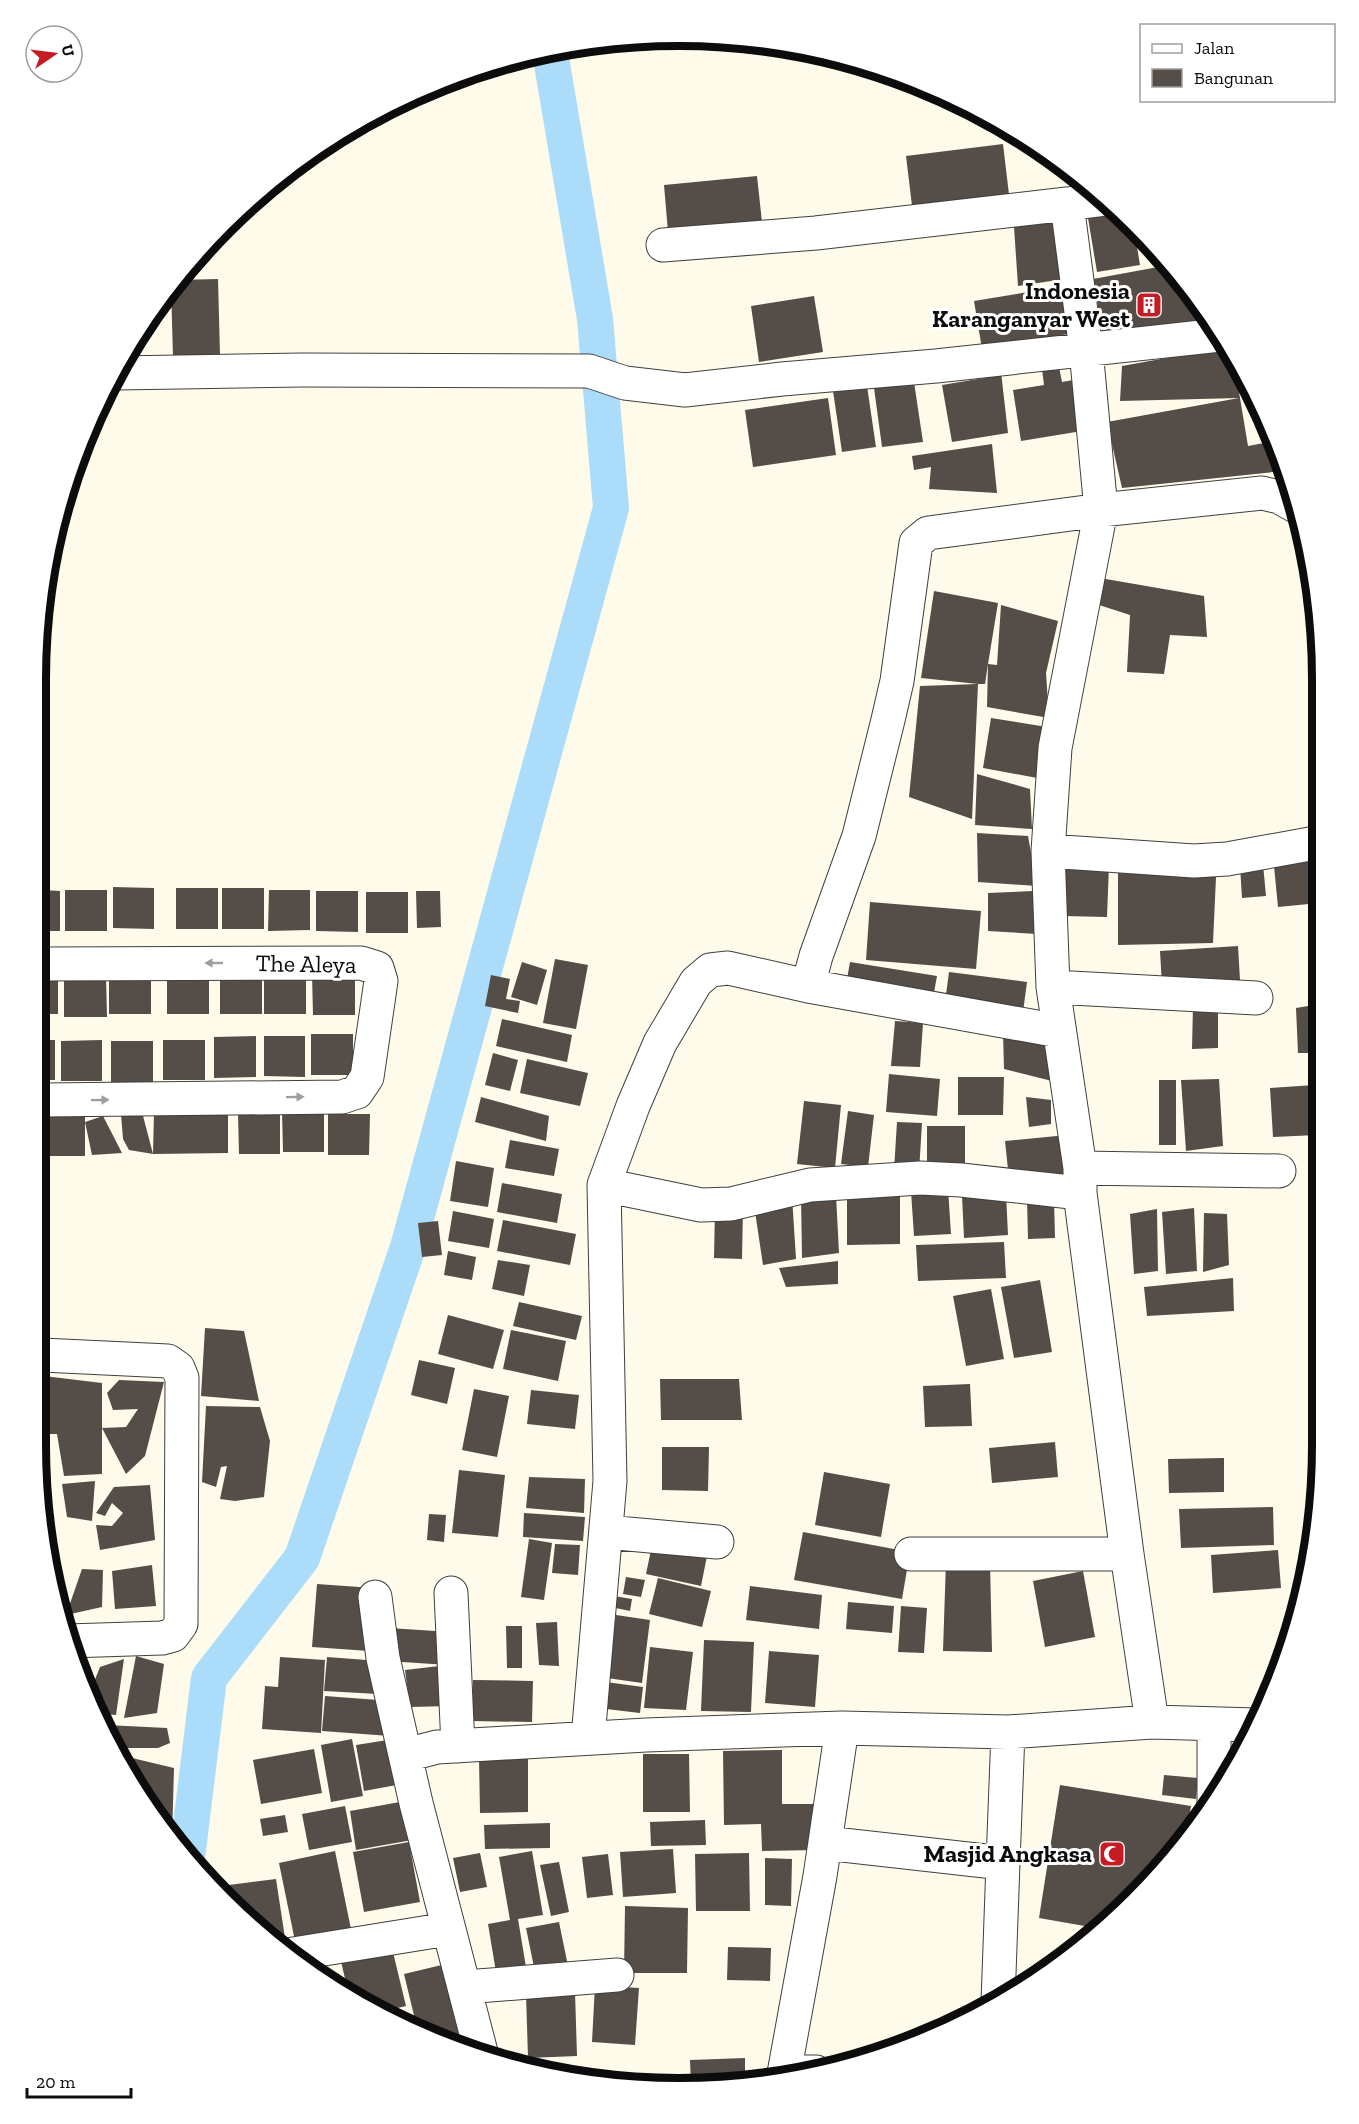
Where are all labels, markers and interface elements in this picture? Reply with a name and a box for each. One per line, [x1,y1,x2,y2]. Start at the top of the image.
north arrow [24,24,84,84]
legend [1140,24,1335,102]
text: Jalan [1194,37,1235,59]
text: U [57,43,79,59]
text: Bangunan [1194,67,1274,89]
place label: Indonesia Karanganyar West [932,276,1130,333]
building icon: Indonesia Karanganyar West [1134,290,1164,320]
street label: The Aleya [255,948,357,979]
one-way arrow [205,958,224,968]
one-way arrow [286,1092,305,1102]
one-way arrow [91,1095,110,1104]
place label: Masjid Angkasa [923,1839,1092,1868]
mosque icon: Masjid Angkasa [1097,1839,1127,1869]
scale bar [27,2061,130,2099]
text: 20 m [36,2071,76,2093]

